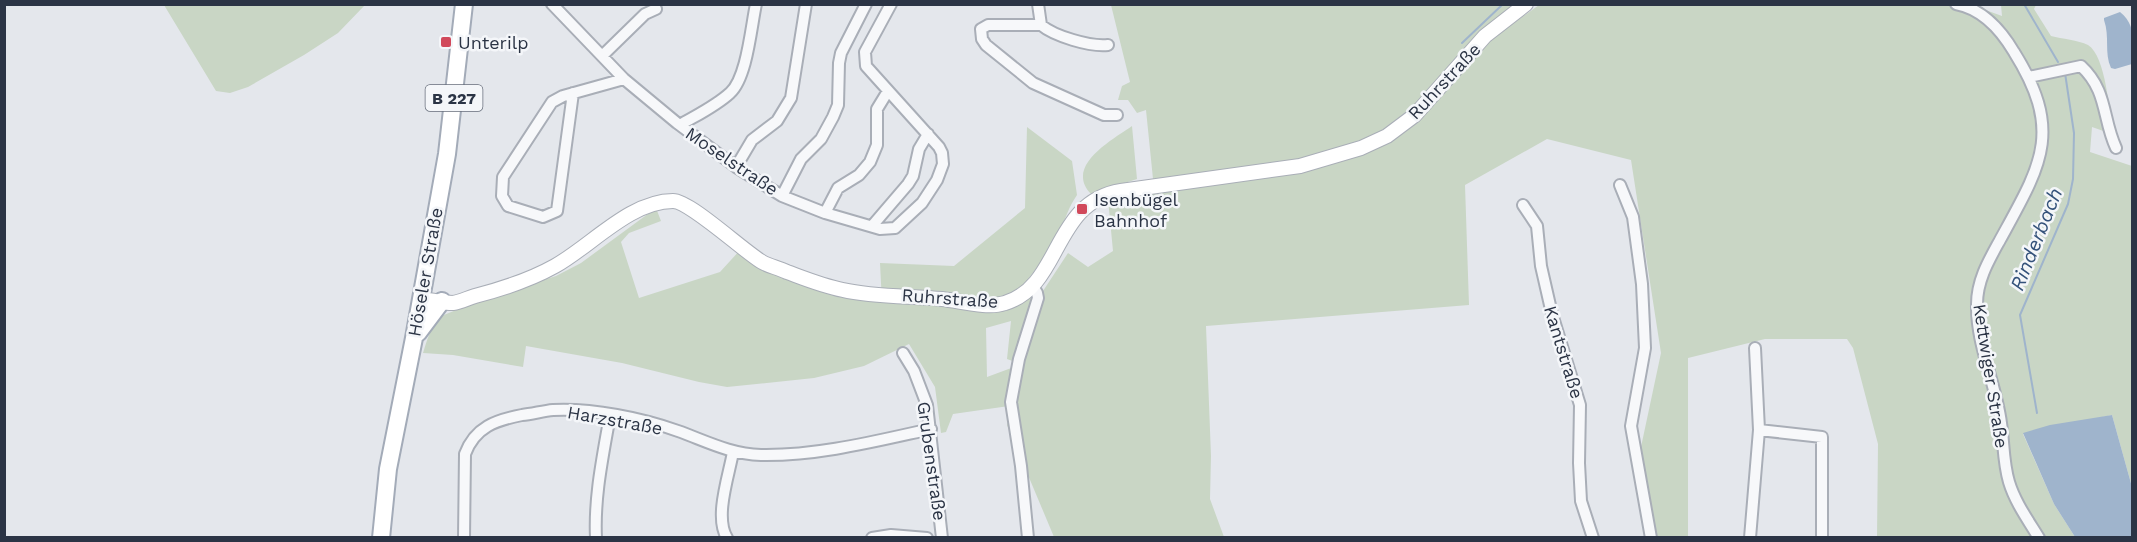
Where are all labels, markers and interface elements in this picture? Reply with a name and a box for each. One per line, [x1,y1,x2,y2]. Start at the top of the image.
place label: Unterilp [458,32,529,53]
marker: Unterilp [439,35,453,49]
street label: Ruhrstraße [1403,38,1485,124]
road number: B 227 [426,85,482,111]
street label: Moselstraße [682,122,782,200]
water label: Rinderbach [2005,184,2067,294]
place label: Isenbügel Bahnhof [1094,189,1179,231]
marker: Isenbügel Bahnhof [1075,202,1089,216]
street label: Höseler Straße [403,206,447,338]
street label: Ruhrstraße [901,284,999,312]
street label: Kettwiger Straße [1969,302,2013,450]
street label: Kantstraße [1540,303,1588,401]
street label: Grubenstraße [913,400,951,522]
street label: Harzstraße [566,401,664,439]

